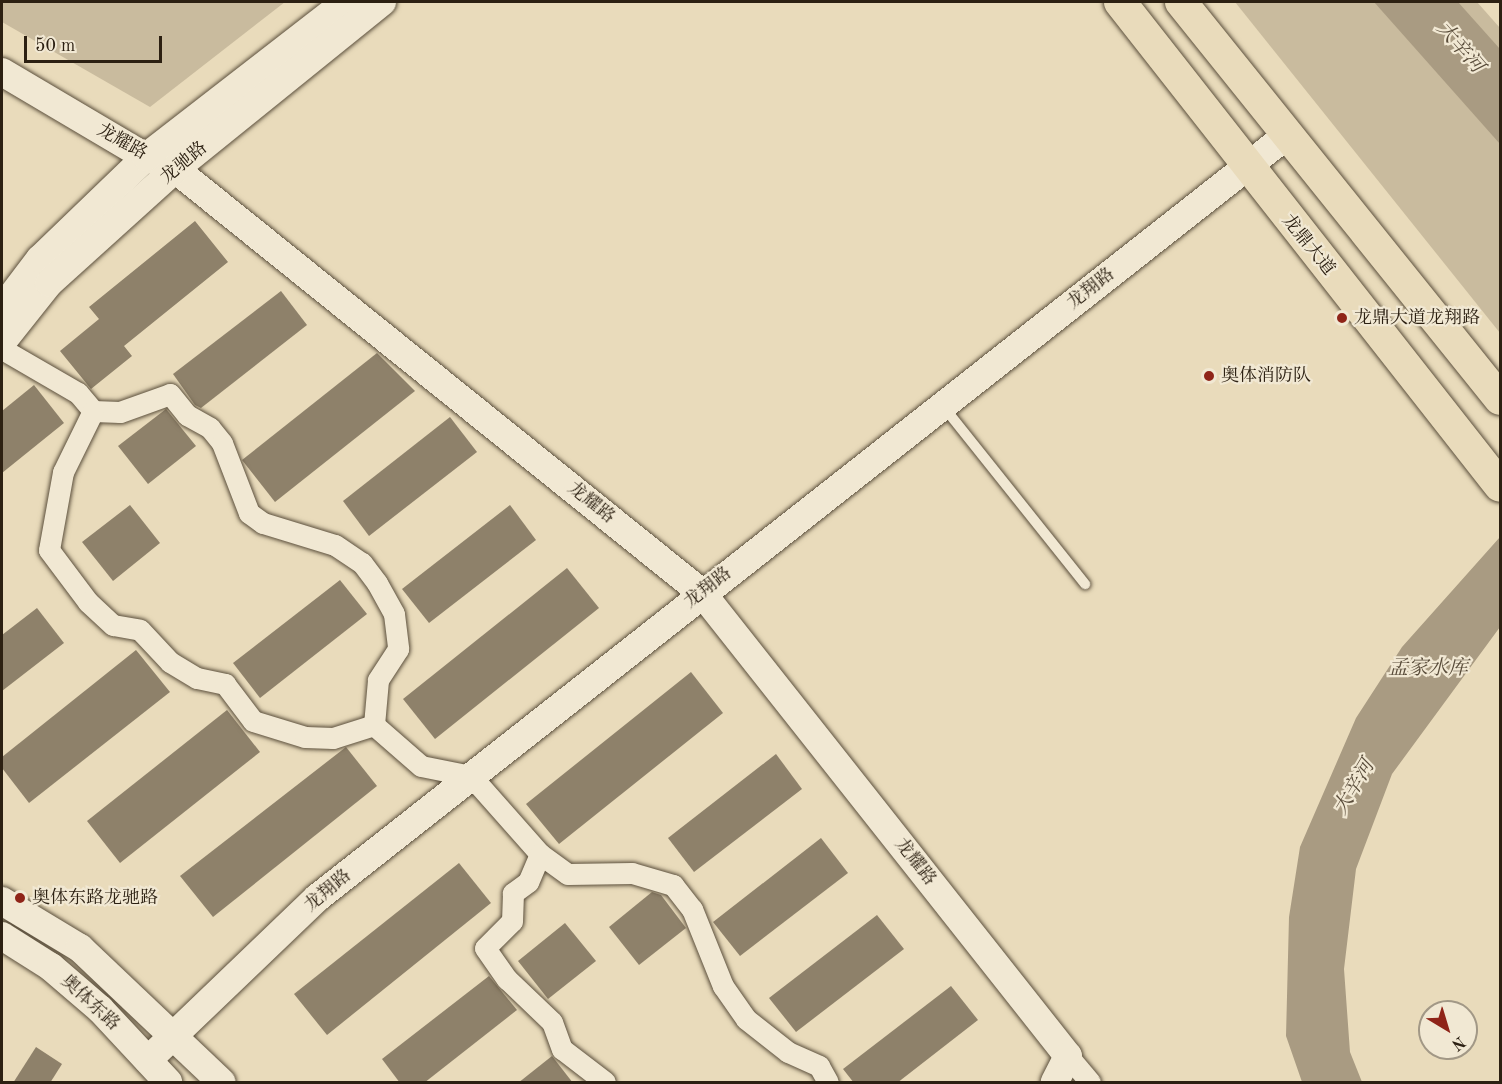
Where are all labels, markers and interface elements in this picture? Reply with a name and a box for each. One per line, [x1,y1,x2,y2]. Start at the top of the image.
water label: 大辛河 [1430,17,1488,79]
scale bar [27,24,165,62]
text: 50 m [35,37,75,55]
street label: 龙耀路 [93,119,151,165]
street label: 龙驰路 [156,137,212,189]
street label: 龙鼎大道 [1277,210,1339,280]
street label: 龙翔路 [1063,264,1119,314]
place label: 龙鼎大道龙翔路 [1354,307,1480,329]
marker: 龙鼎大道龙翔路 [1335,311,1349,325]
place label: 奥体消防队 [1221,365,1311,387]
marker: 奥体消防队 [1202,369,1216,383]
street label: 龙耀路 [563,478,619,528]
street label: 龙翔路 [680,563,736,613]
water label: 孟家水库 [1388,657,1468,681]
water label: 大辛河 [1329,756,1381,820]
street label: 龙耀路 [890,834,940,890]
street label: 龙翔路 [300,865,356,917]
place label: 奥体东路龙驰路 [32,887,158,909]
marker: 奥体东路龙驰路 [13,891,27,905]
street label: 奥体东路 [56,971,124,1035]
north arrow [1418,1000,1478,1060]
text: N [1448,1033,1468,1053]

